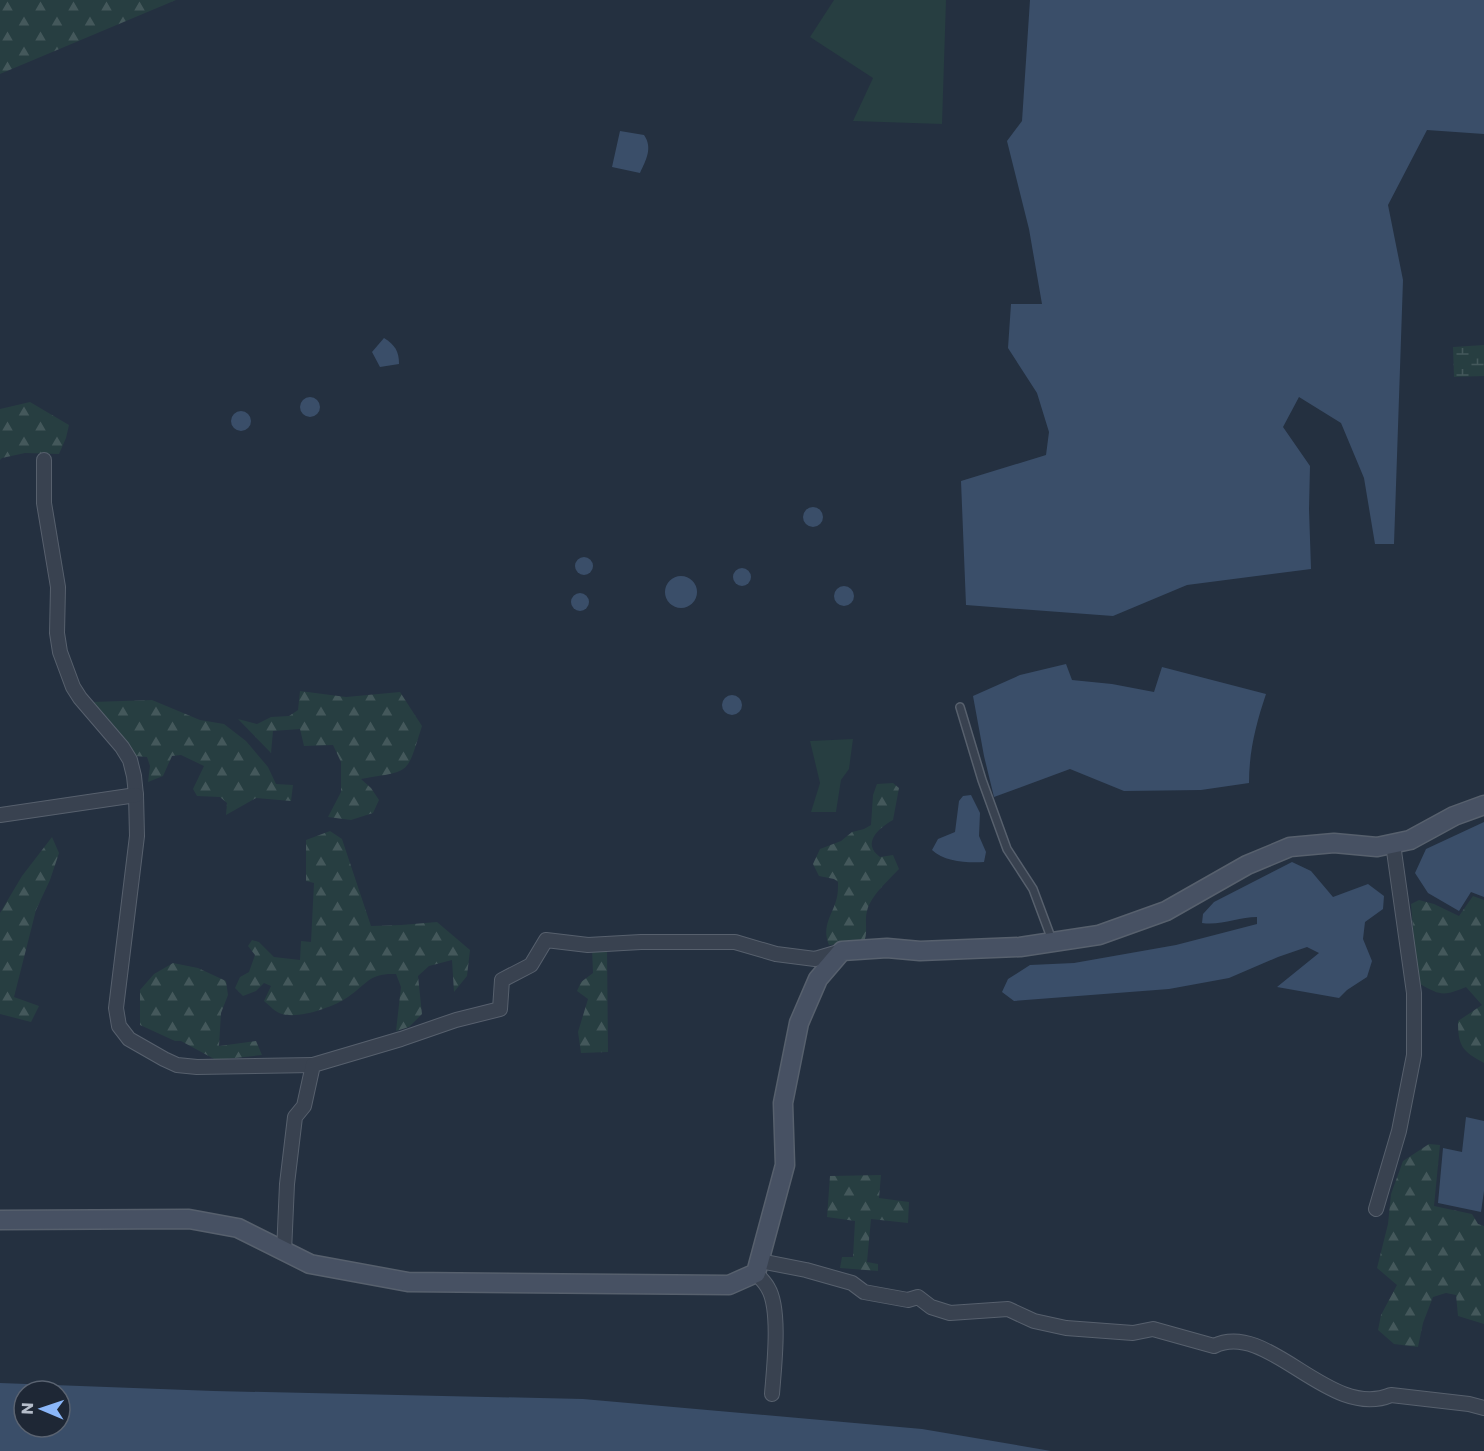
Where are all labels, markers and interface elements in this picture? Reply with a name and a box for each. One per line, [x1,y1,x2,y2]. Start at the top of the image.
north arrow [12,1379,72,1439]
text: N [16,1402,39,1415]

